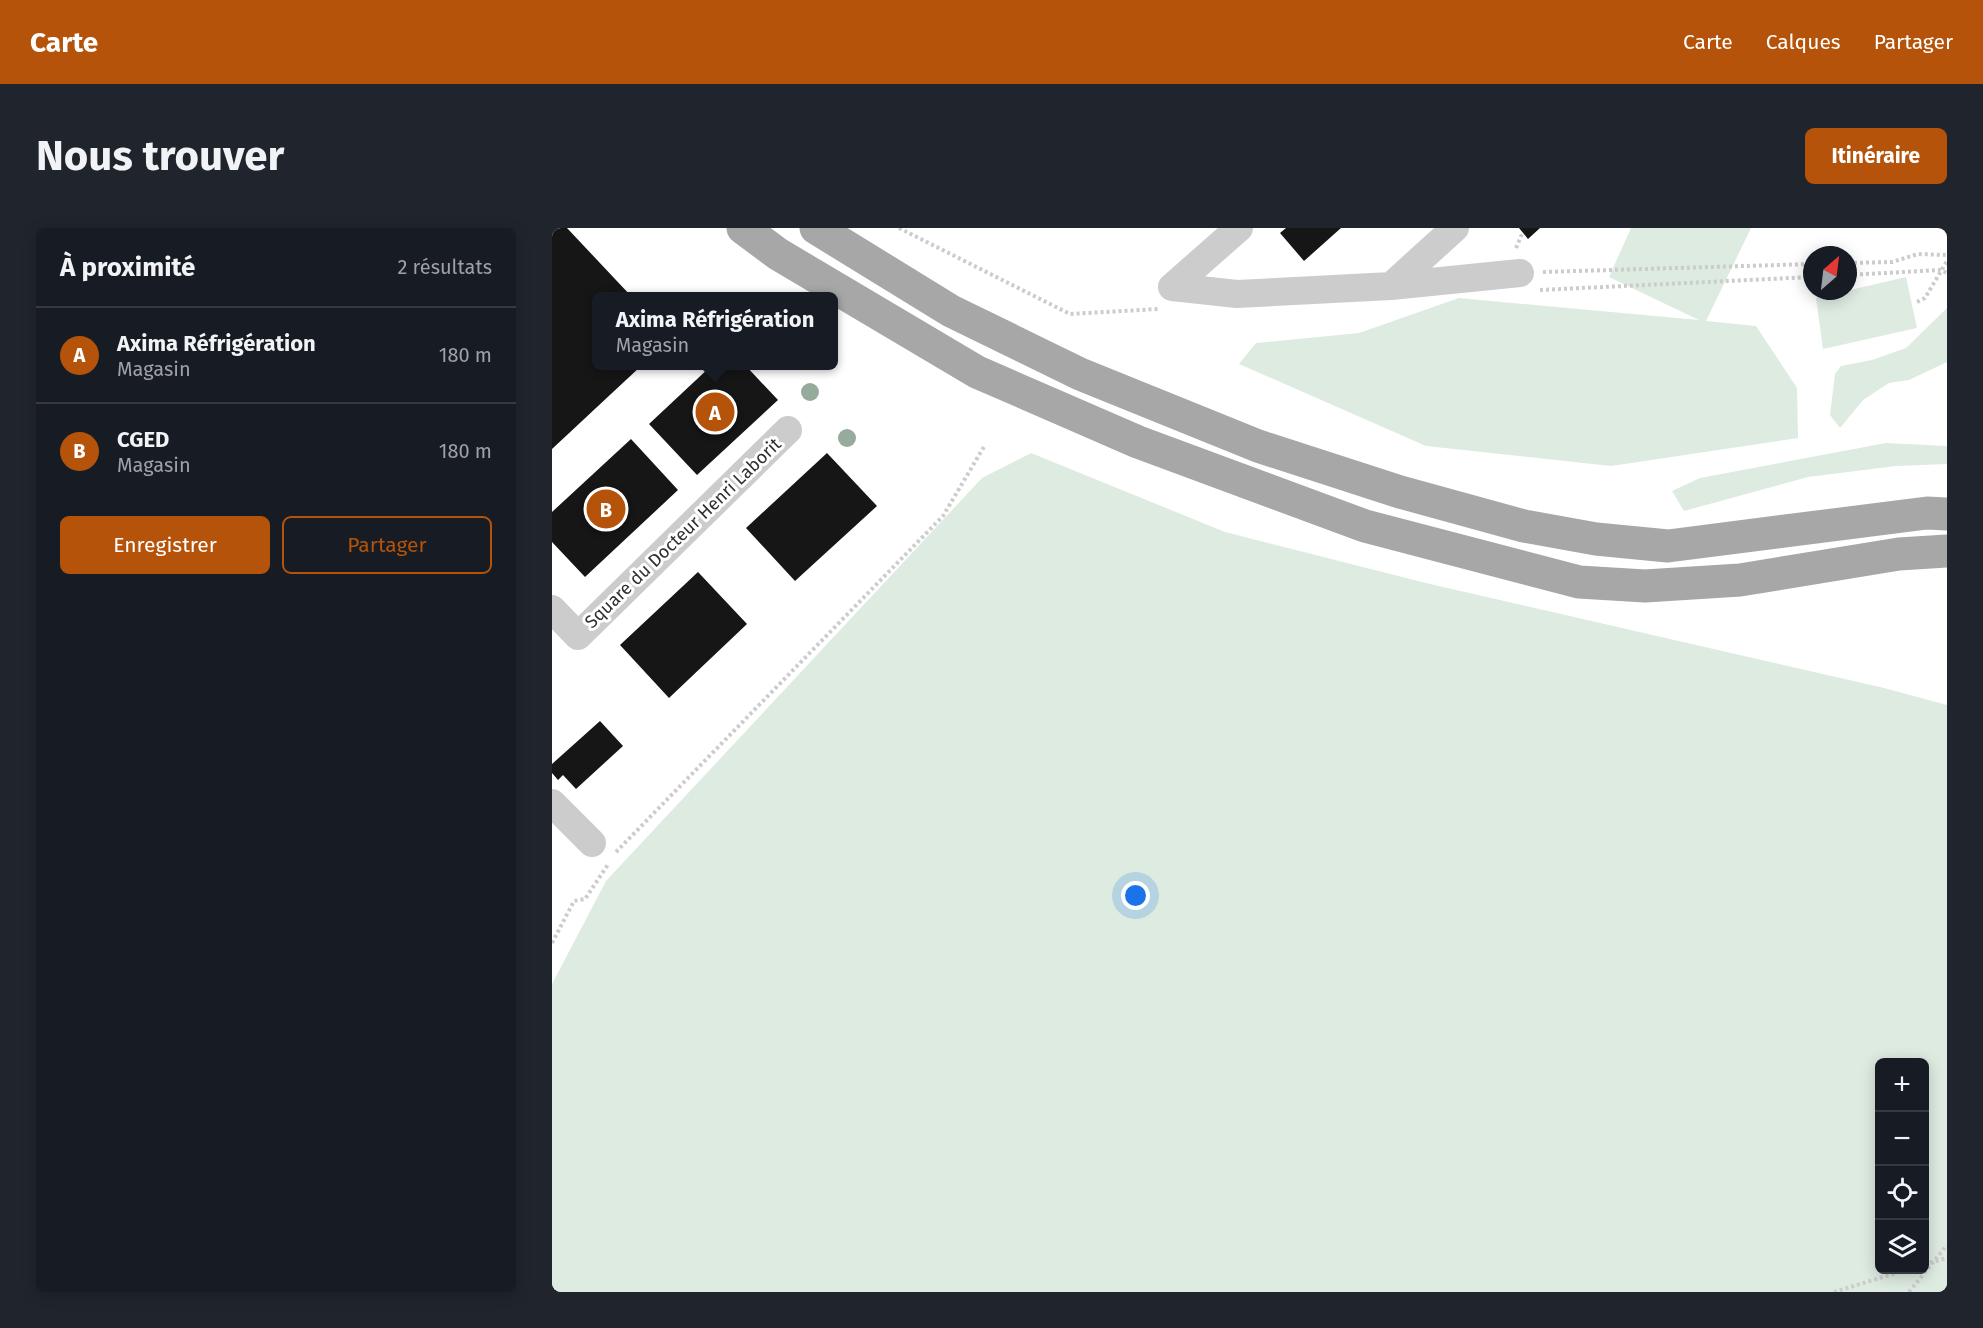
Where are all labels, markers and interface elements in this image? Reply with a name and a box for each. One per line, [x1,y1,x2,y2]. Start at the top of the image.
text: Carte [30,26,98,59]
text: Carte [1683,29,1733,55]
text: Calques [1766,29,1841,55]
text: Partager [1874,29,1953,55]
button: Itinéraire [1805,128,1947,184]
text: Nous trouver [36,131,284,181]
north arrow [1803,246,1857,300]
text: À proximité [60,252,195,283]
text: 2 résultats [397,255,492,279]
popup [592,292,838,370]
text: Axima Réfrigération [616,306,814,333]
text: Axima Réfrigération [117,330,316,357]
text: Magasin [616,333,689,357]
text: A [74,343,85,367]
text: 180 m [439,343,492,367]
text: Magasin [117,357,191,381]
pin: A [696,390,734,435]
text: CGED [117,426,169,453]
street label: Square du Docteur Henri Laborit [580,433,786,633]
text: B [73,439,86,463]
text: 180 m [439,439,492,463]
text: Magasin [117,453,191,477]
pin: B [586,486,626,532]
button: Enregistrer [60,516,270,574]
button: Partager [282,516,492,574]
your location [1121,881,1150,910]
map controls [1875,1058,1929,1274]
button: + [1875,1058,1929,1112]
button: − [1875,1112,1929,1166]
button: locate [1875,1166,1929,1220]
button: layers [1875,1220,1929,1274]

